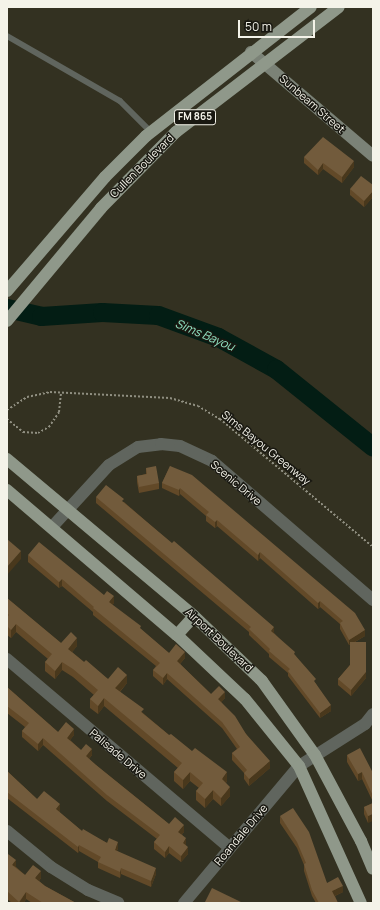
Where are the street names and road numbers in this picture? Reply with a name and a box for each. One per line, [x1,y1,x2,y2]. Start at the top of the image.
street label: Sunbeam Street [276,72,348,136]
road number: FM 865 [174,109,216,125]
street label: Cullen Boulevard [107,131,177,201]
street label: Sims Bayou Greenway [219,408,313,488]
street label: Scenic Drive [208,458,264,508]
street label: Airport Boulevard [183,605,255,675]
street label: Palisade Drive [87,726,149,782]
street label: Roandale Drive [212,802,270,868]

